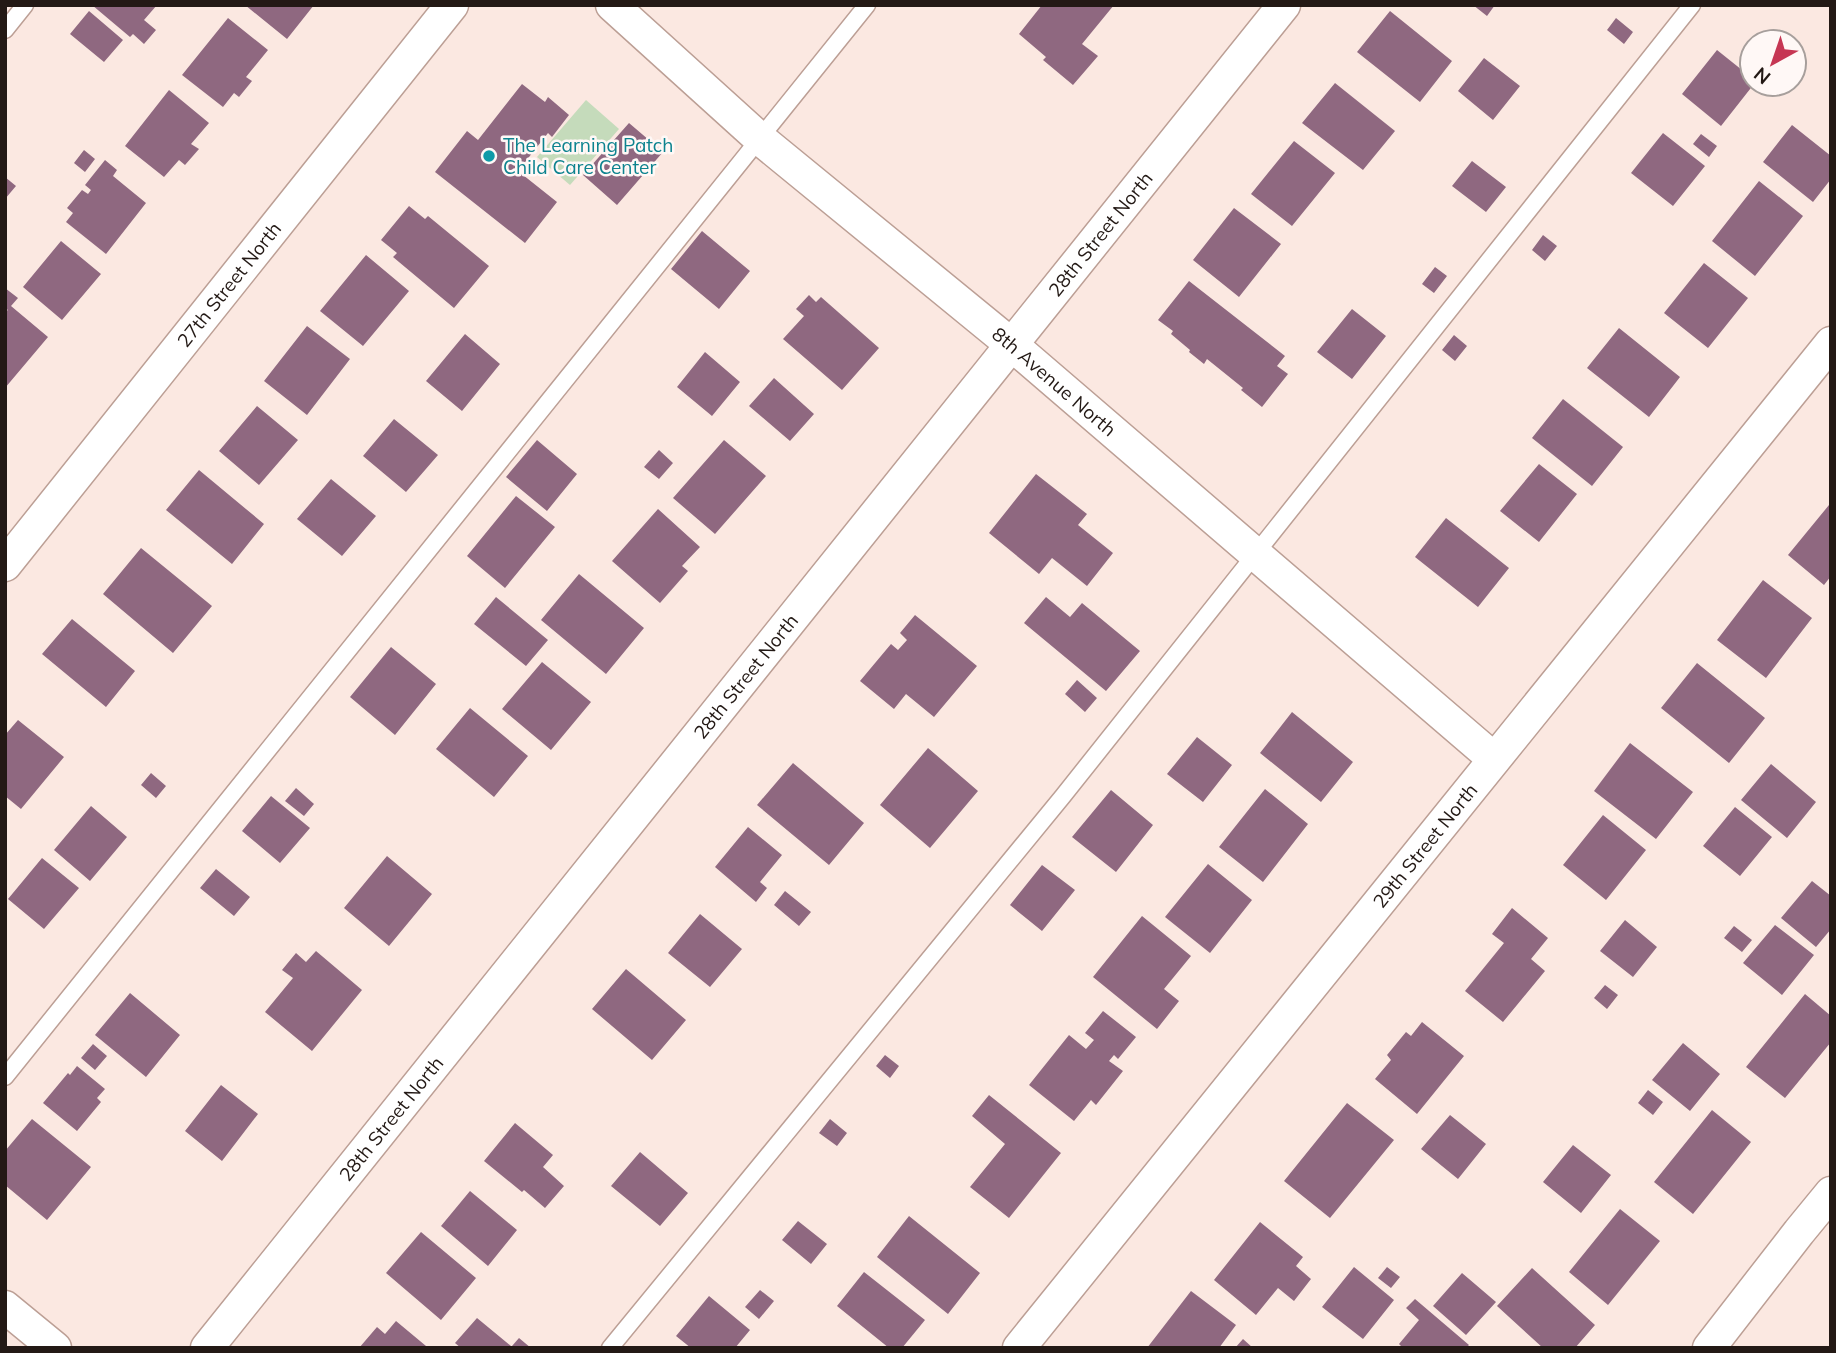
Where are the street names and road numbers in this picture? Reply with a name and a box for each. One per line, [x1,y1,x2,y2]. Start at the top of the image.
street label: 28th Street North [1043,167,1158,301]
street label: 27th Street North [172,217,286,352]
street label: 8th Avenue North [987,322,1121,441]
street label: 28th Street North [688,609,803,744]
street label: 29th Street North [1367,778,1483,913]
street label: 28th Street North [334,1051,448,1186]

